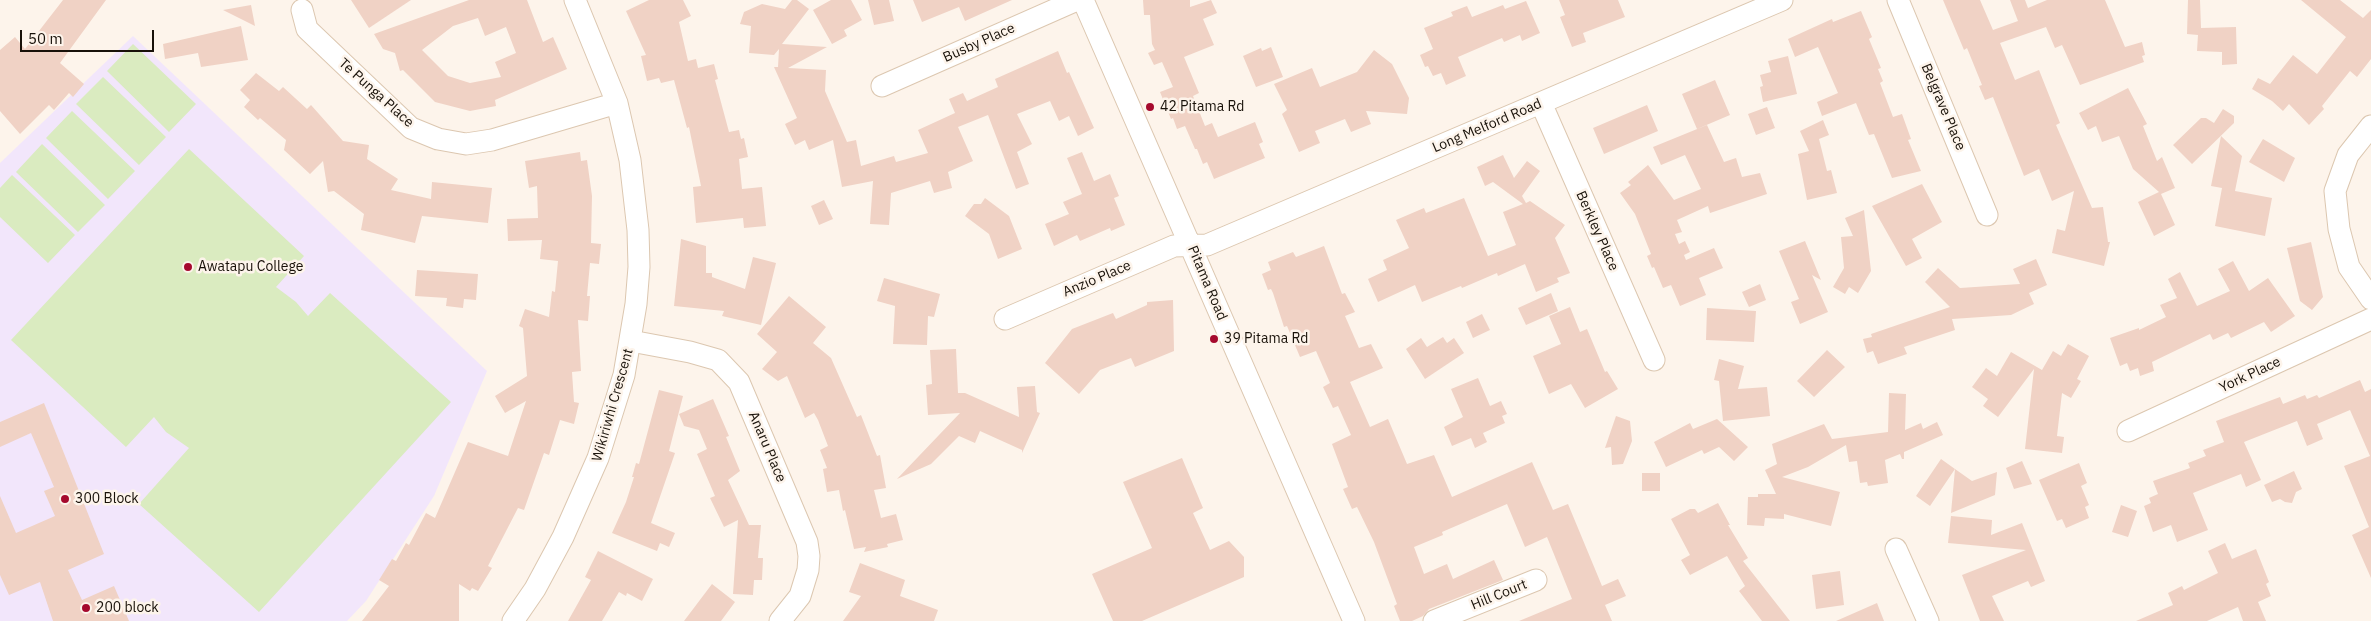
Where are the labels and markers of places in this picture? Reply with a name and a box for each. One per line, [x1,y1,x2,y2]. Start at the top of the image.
place label: 42 Pitama Rd [1160,99,1244,115]
marker: 42 Pitama Rd [1144,101,1156,113]
place label: Awatapu College [198,259,303,275]
marker: Awatapu College [182,261,194,273]
place label: 39 Pitama Rd [1224,331,1308,347]
marker: 39 Pitama Rd [1208,333,1220,345]
place label: 300 Block [75,491,139,507]
marker: 300 Block [59,493,71,505]
place label: 200 block [96,600,159,616]
marker: 200 block [80,602,92,614]

